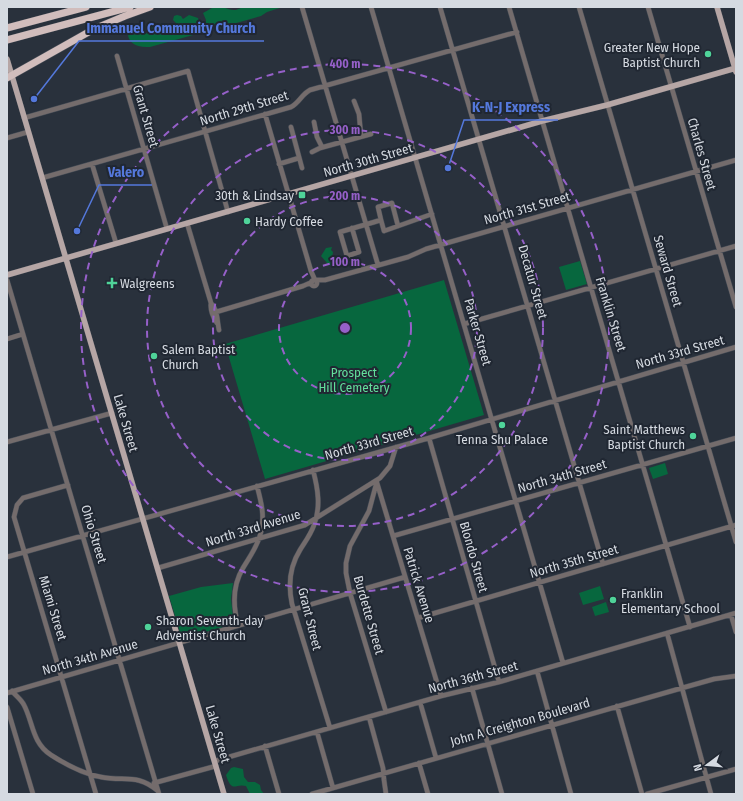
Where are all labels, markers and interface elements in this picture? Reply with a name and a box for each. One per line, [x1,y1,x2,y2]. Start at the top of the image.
callout: Immanuel Community Church [79,15,264,41]
text: Immanuel Community Church [86,20,256,37]
place label: Greater New Hope Baptist Church [604,40,700,70]
marker: Greater New Hope Baptist Church [703,49,713,59]
text: 400 m [330,57,360,71]
street label: Grant Street [130,83,162,150]
street label: North 29th Street [198,87,291,129]
callout: K-N-J Express [464,94,558,120]
text: K-N-J Express [472,99,550,116]
street label: Charles Street [685,116,720,193]
text: 300 m [329,123,360,137]
street label: North 30th Street [322,140,415,180]
callout: Valero [99,159,152,185]
text: Valero [107,164,145,181]
place label: 30th & Lindsay [215,188,294,203]
street label: North 31st Street [482,188,572,227]
text: 200 m [329,189,360,203]
marker: 30th & Lindsay [297,190,307,200]
place label: Hardy Coffee [255,214,323,229]
marker: Hardy Coffee [242,216,252,226]
street label: Seward Street [651,233,686,309]
street label: Decatur Street [515,243,551,322]
text: 100 m [330,255,360,269]
street label: Franklin Street [593,275,630,354]
place label: Walgreens [120,276,175,291]
marker: Walgreens [107,278,117,288]
street label: Parker Street [461,297,495,368]
centre of rings [338,321,352,335]
street label: North 33rd Street [634,332,727,372]
place label: Salem Baptist Church [162,342,236,372]
marker: Salem Baptist Church [149,351,159,361]
park label: Prospect Hill Cemetery [318,365,390,395]
street label: Lake Street [111,392,142,454]
marker: Tenna Shu Palace [497,420,507,430]
place label: Saint Matthews Baptist Church [603,422,685,452]
street label: North 33rd Street [323,423,416,463]
marker: Saint Matthews Baptist Church [688,431,698,441]
place label: Tenna Shu Palace [456,432,548,447]
street label: North 34th Street [516,456,609,496]
street label: Ohio Street [78,503,110,566]
street label: North 33rd Avenue [204,506,302,550]
street label: Blondo Street [457,520,491,595]
street label: North 35th Street [528,541,621,581]
street label: Patrick Avenue [400,545,438,625]
street label: Miami Street [36,574,70,643]
street label: Burdette Street [351,574,388,657]
street label: Grant Street [295,586,325,653]
place label: Franklin Elementary School [621,586,721,616]
marker: Franklin Elementary School [608,595,618,605]
place label: Sharon Seventh-day Adventist Church [156,613,263,643]
marker: Sharon Seventh-day Adventist Church [143,622,153,632]
street label: North 34th Avenue [40,636,140,678]
street label: North 36th Street [427,658,520,696]
street label: John A Creighton Boulevard [448,695,592,749]
street label: Lake Street [203,703,234,765]
north arrow [687,745,727,785]
text: N [691,763,705,773]

